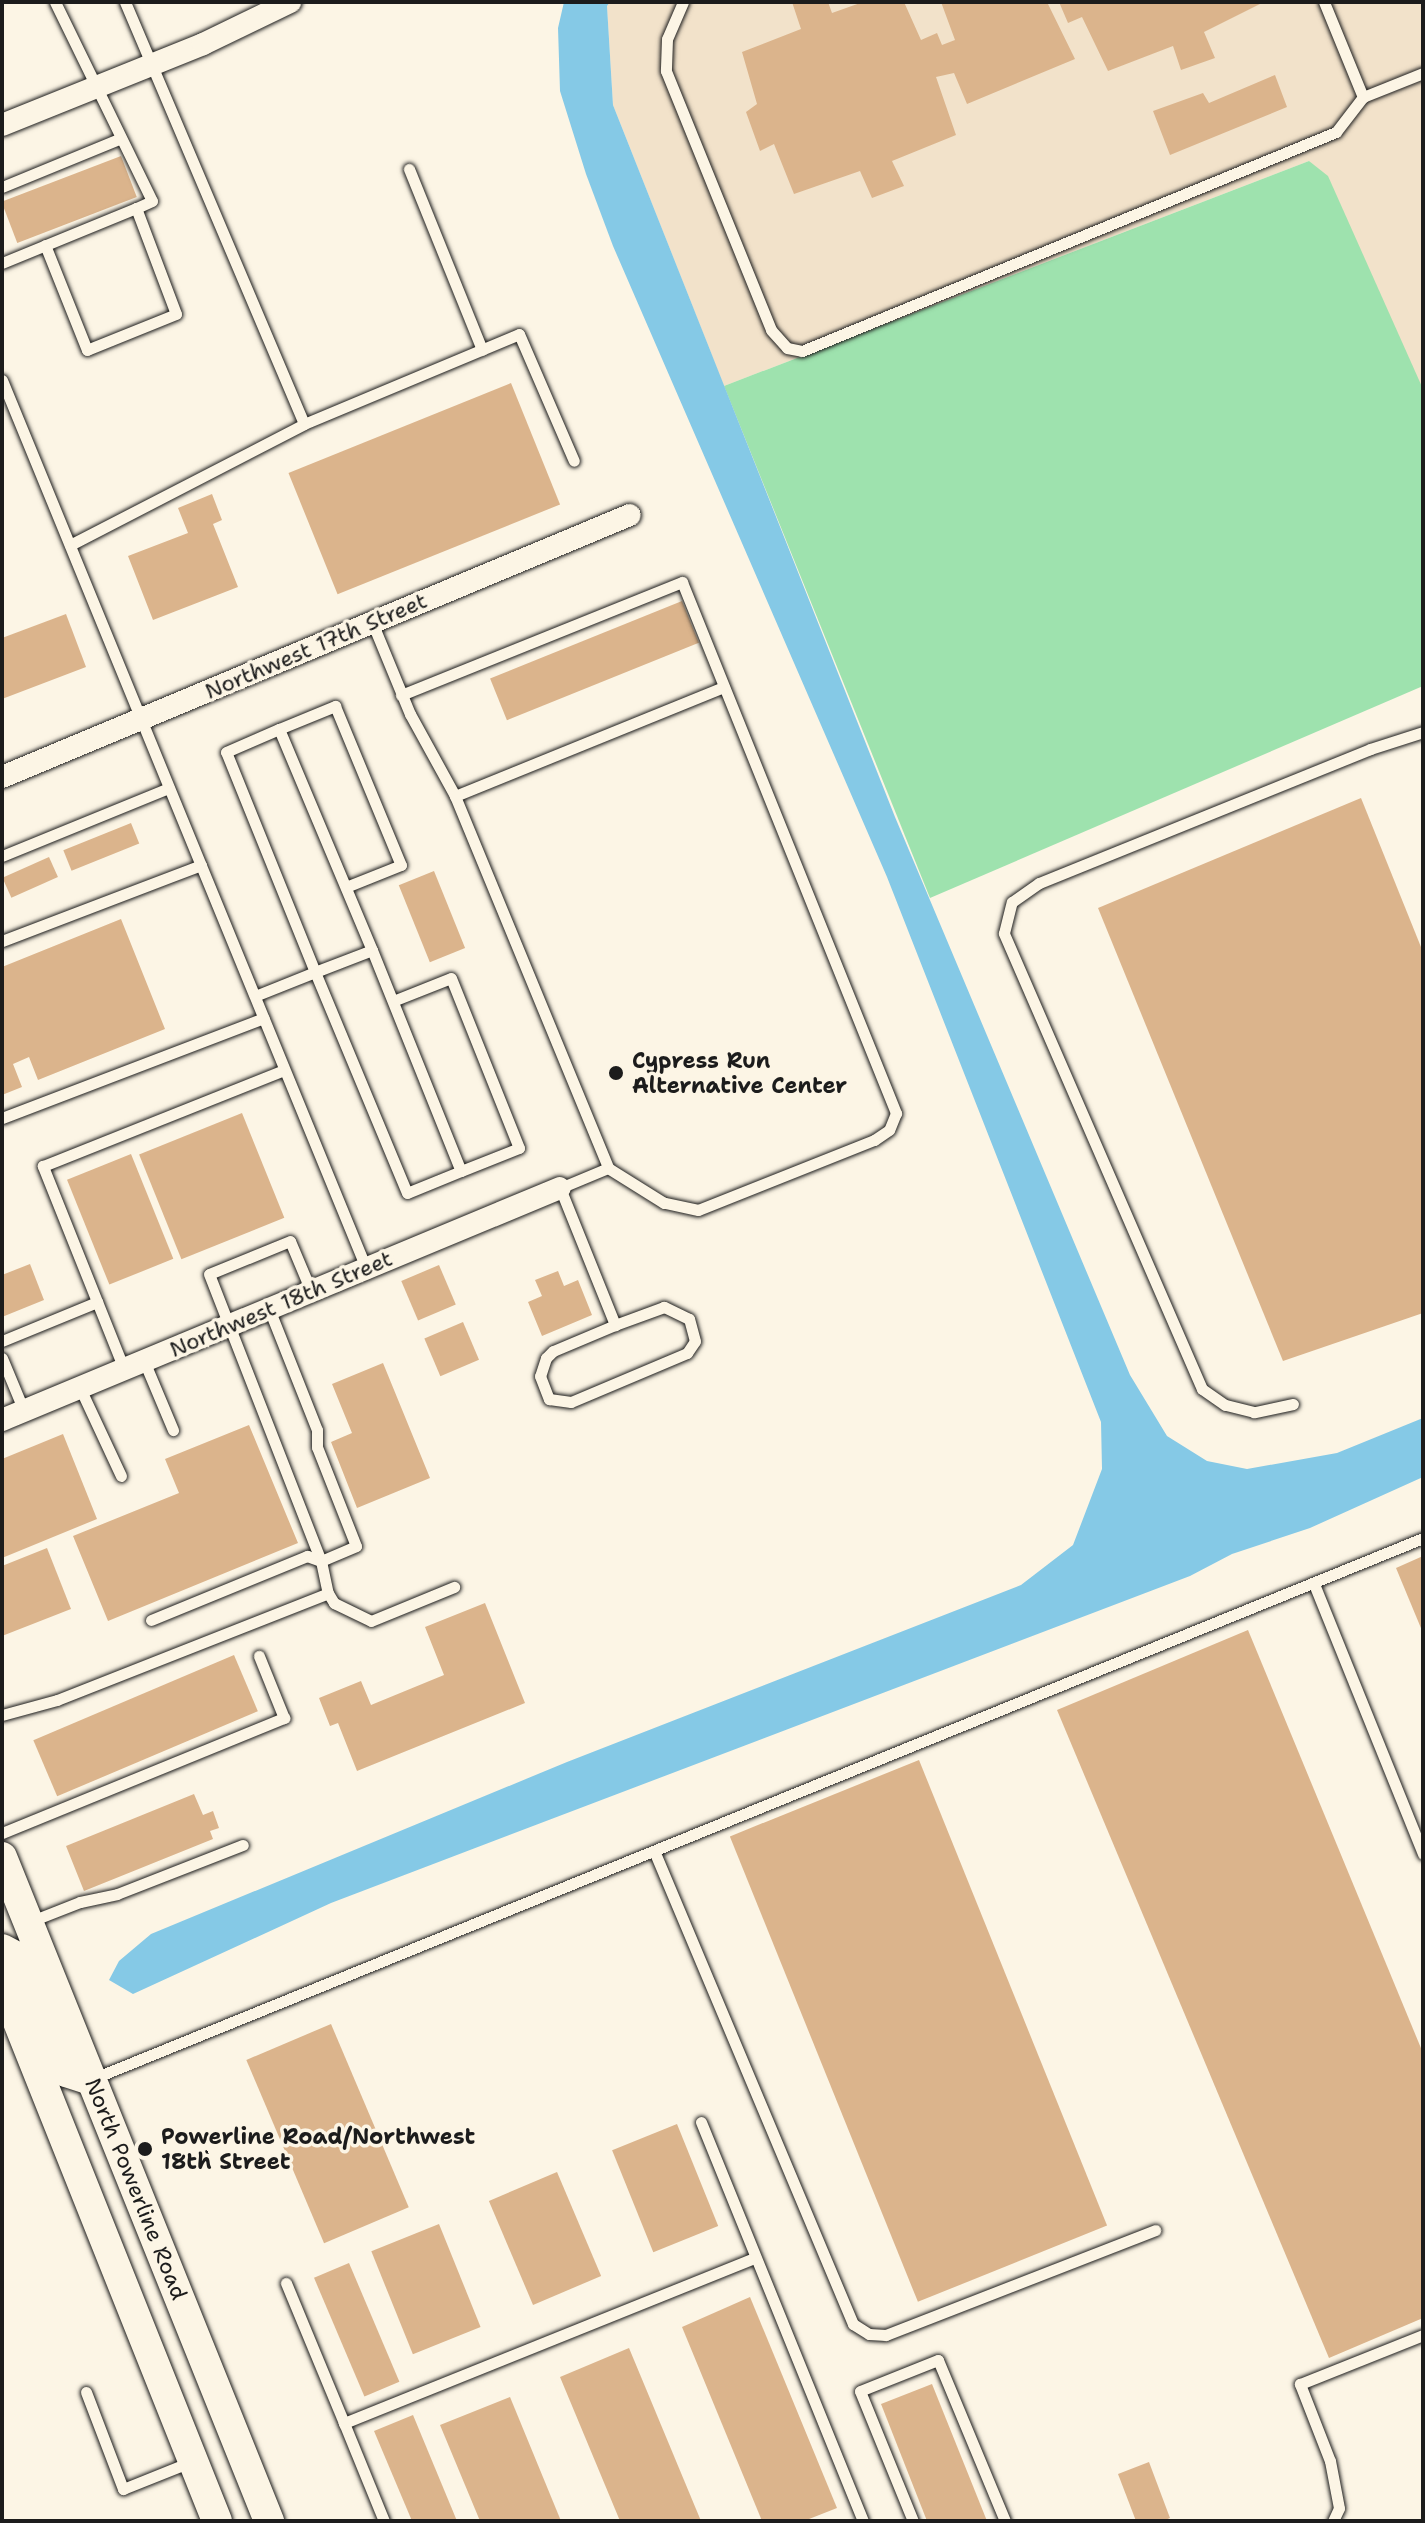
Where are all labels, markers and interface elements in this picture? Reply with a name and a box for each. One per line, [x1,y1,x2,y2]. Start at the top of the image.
street label: Northwest 17th Street [201,587,431,705]
place label: Cypress Run Alternative Center [632,1047,847,1098]
marker: Cypress Run Alternative Center [607,1064,625,1082]
street label: Northwest 18th Street [166,1245,396,1363]
street label: North Powerline Road [79,2074,193,2304]
place label: Powerline Road/Northwest 18th Street [161,2123,475,2174]
marker: Powerline Road/Northwest 18th Street [136,2140,154,2158]

